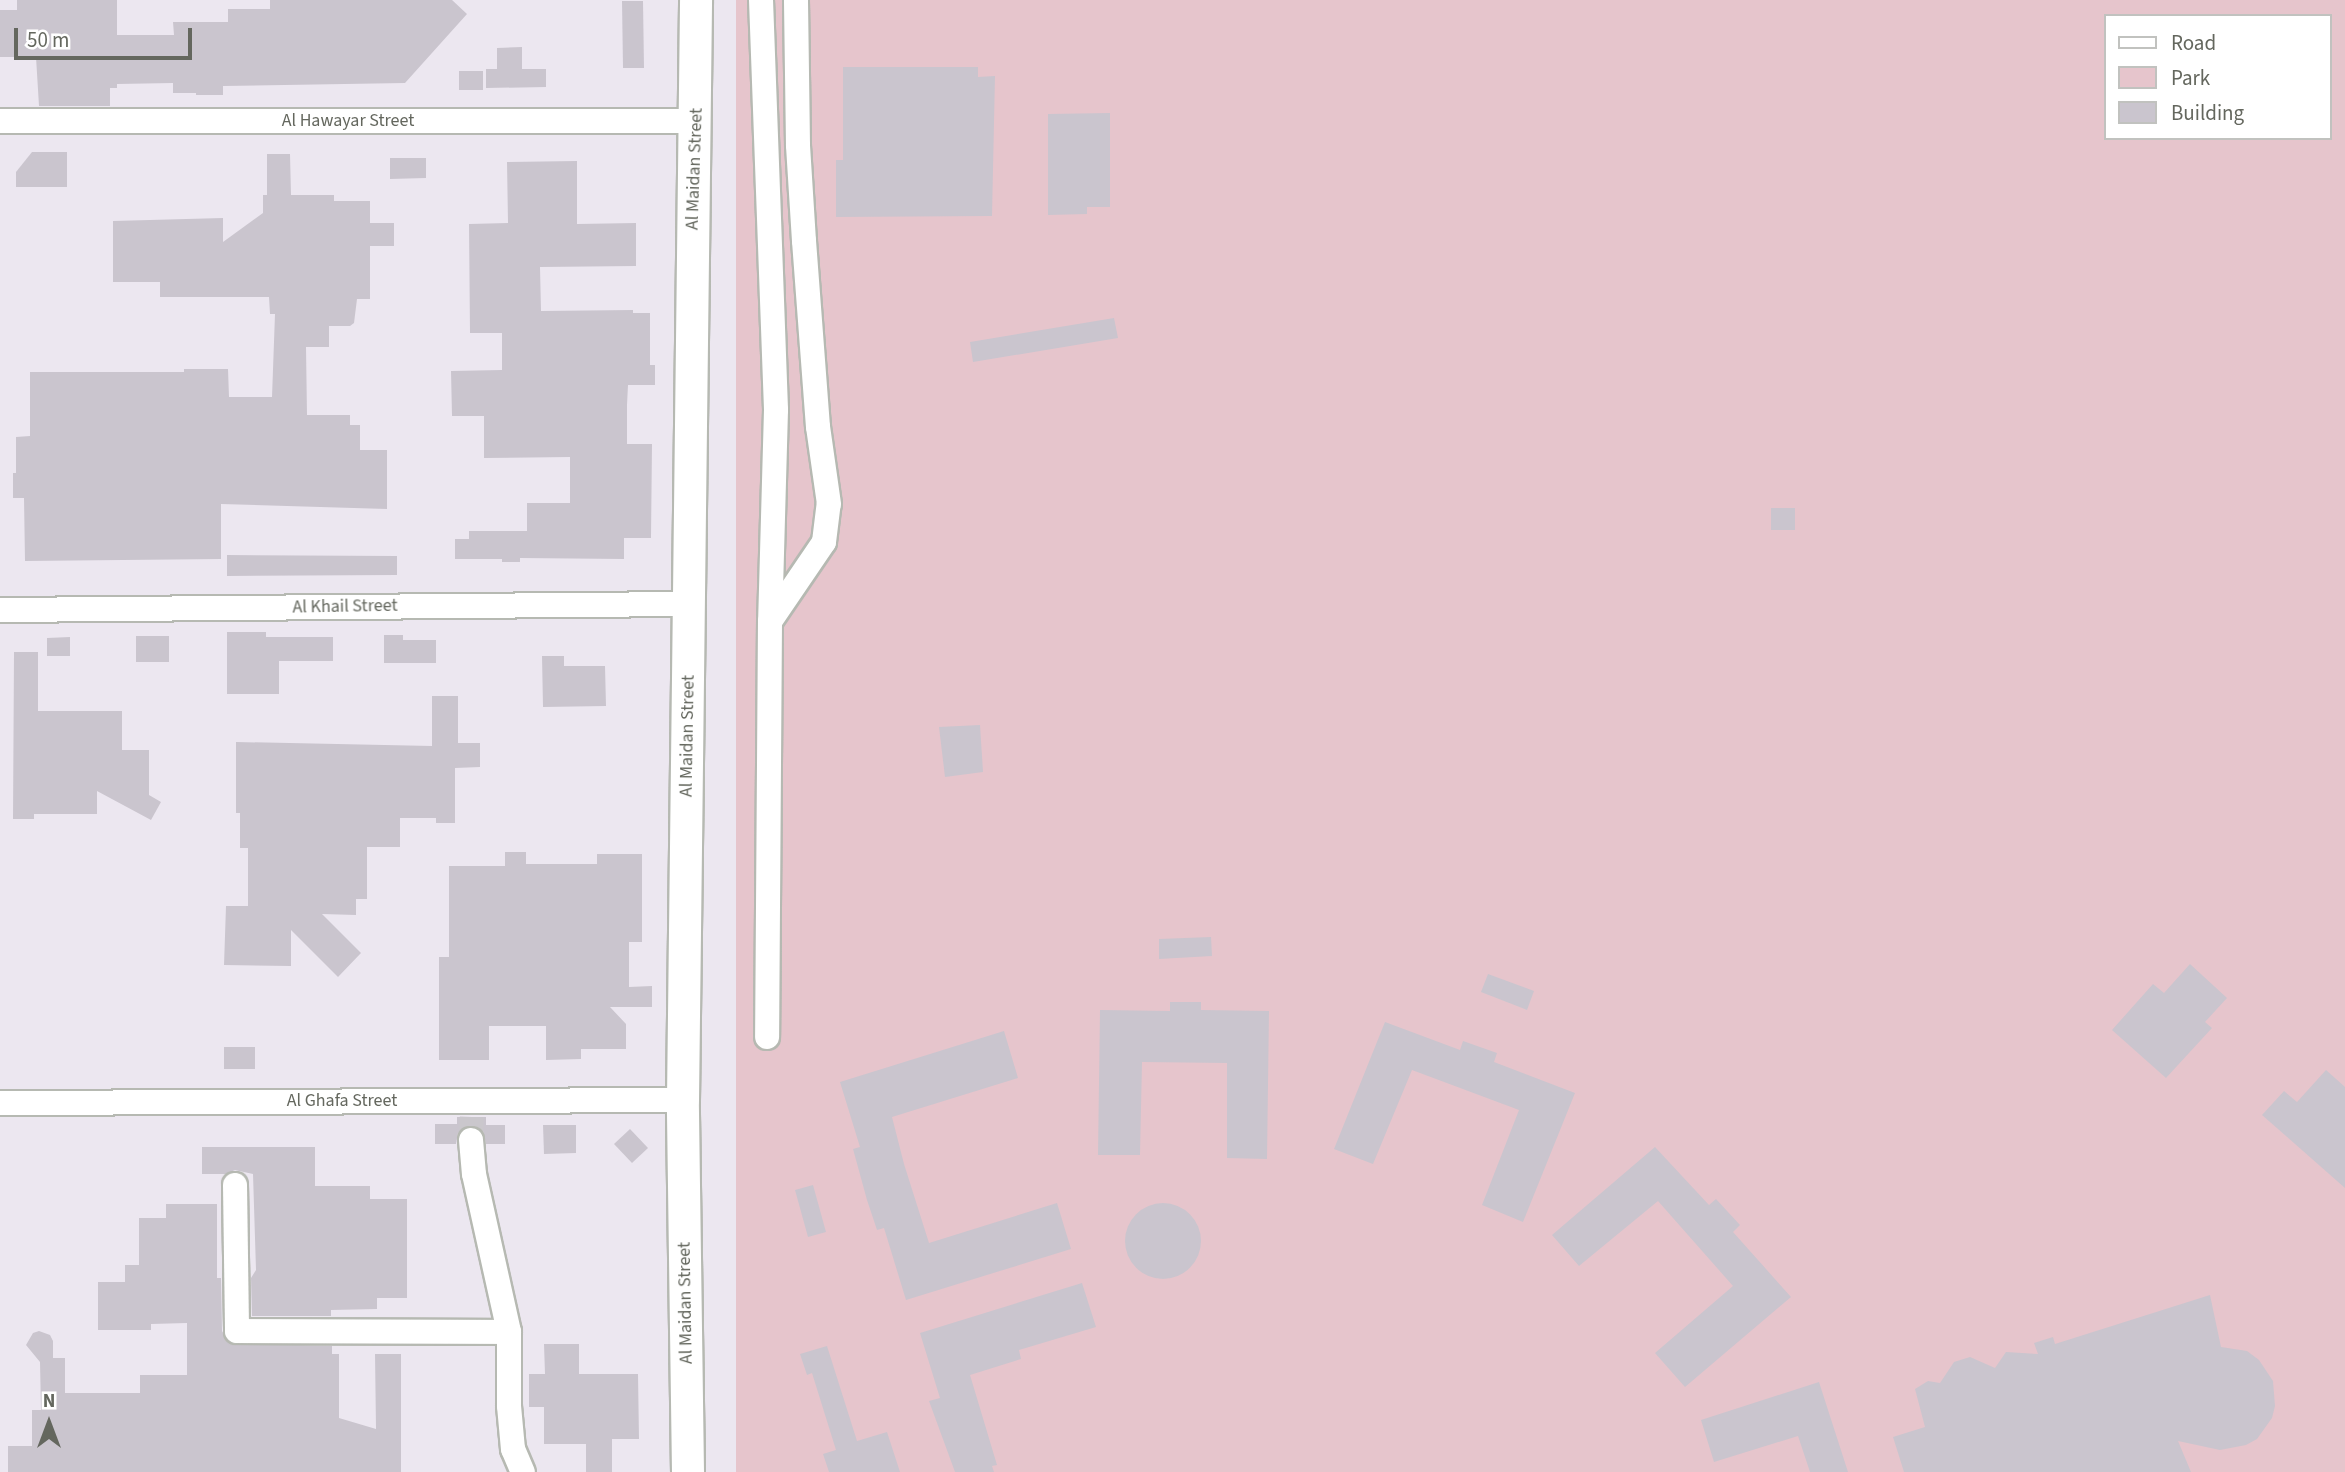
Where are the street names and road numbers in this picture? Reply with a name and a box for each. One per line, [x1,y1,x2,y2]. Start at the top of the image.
street label: Al Maidan Street [682,108,708,230]
street label: Al Hawayar Street [282,110,414,132]
street label: Al Khail Street [292,595,398,619]
street label: Al Maidan Street [676,675,700,797]
street label: Al Ghafa Street [287,1090,397,1112]
street label: Al Maidan Street [674,1242,698,1364]

